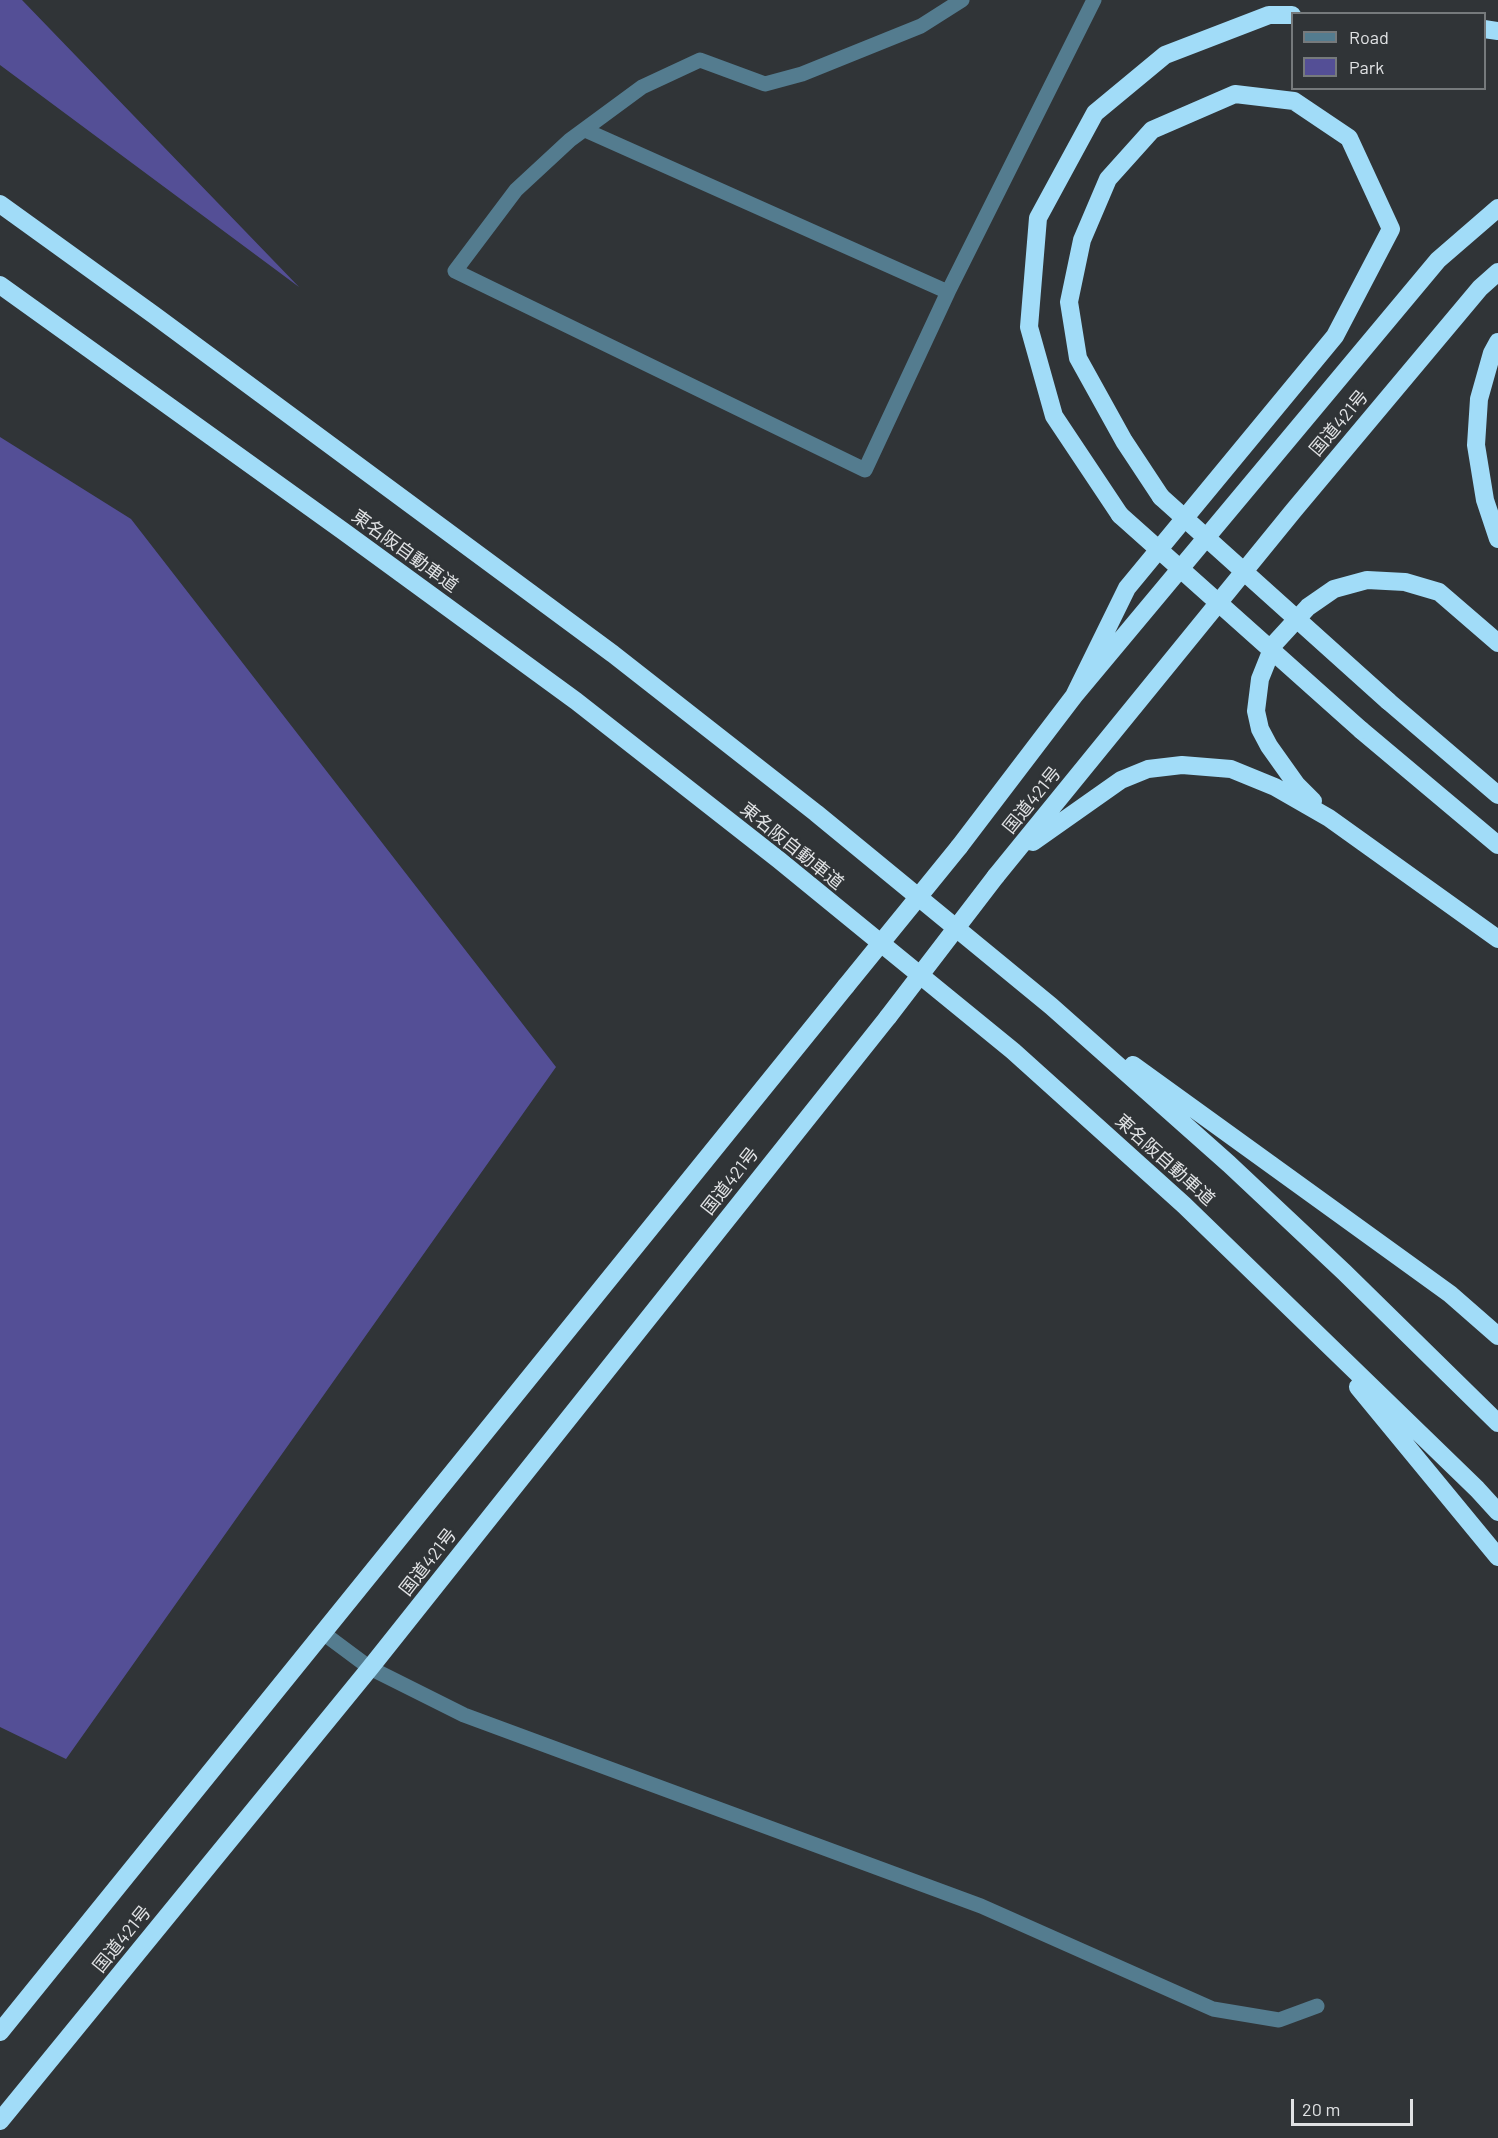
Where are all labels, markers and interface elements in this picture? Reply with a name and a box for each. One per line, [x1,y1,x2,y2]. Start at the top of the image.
legend [1291,12,1486,90]
text: Road [1349,26,1389,48]
text: Park [1349,56,1384,78]
street label: 国道421号 [1305,386,1373,460]
street label: 東名阪自動車道 [348,505,462,597]
street label: 国道421号 [999,762,1065,838]
street label: 東名阪自動車道 [736,798,848,894]
street label: 東名阪自動車道 [1111,1110,1219,1210]
street label: 国道421号 [697,1143,763,1219]
street label: 国道421号 [395,1524,461,1600]
street label: 国道421号 [89,1901,155,1977]
scale bar [1294,2087,1416,2125]
text: 20 m [1302,2098,1340,2120]

